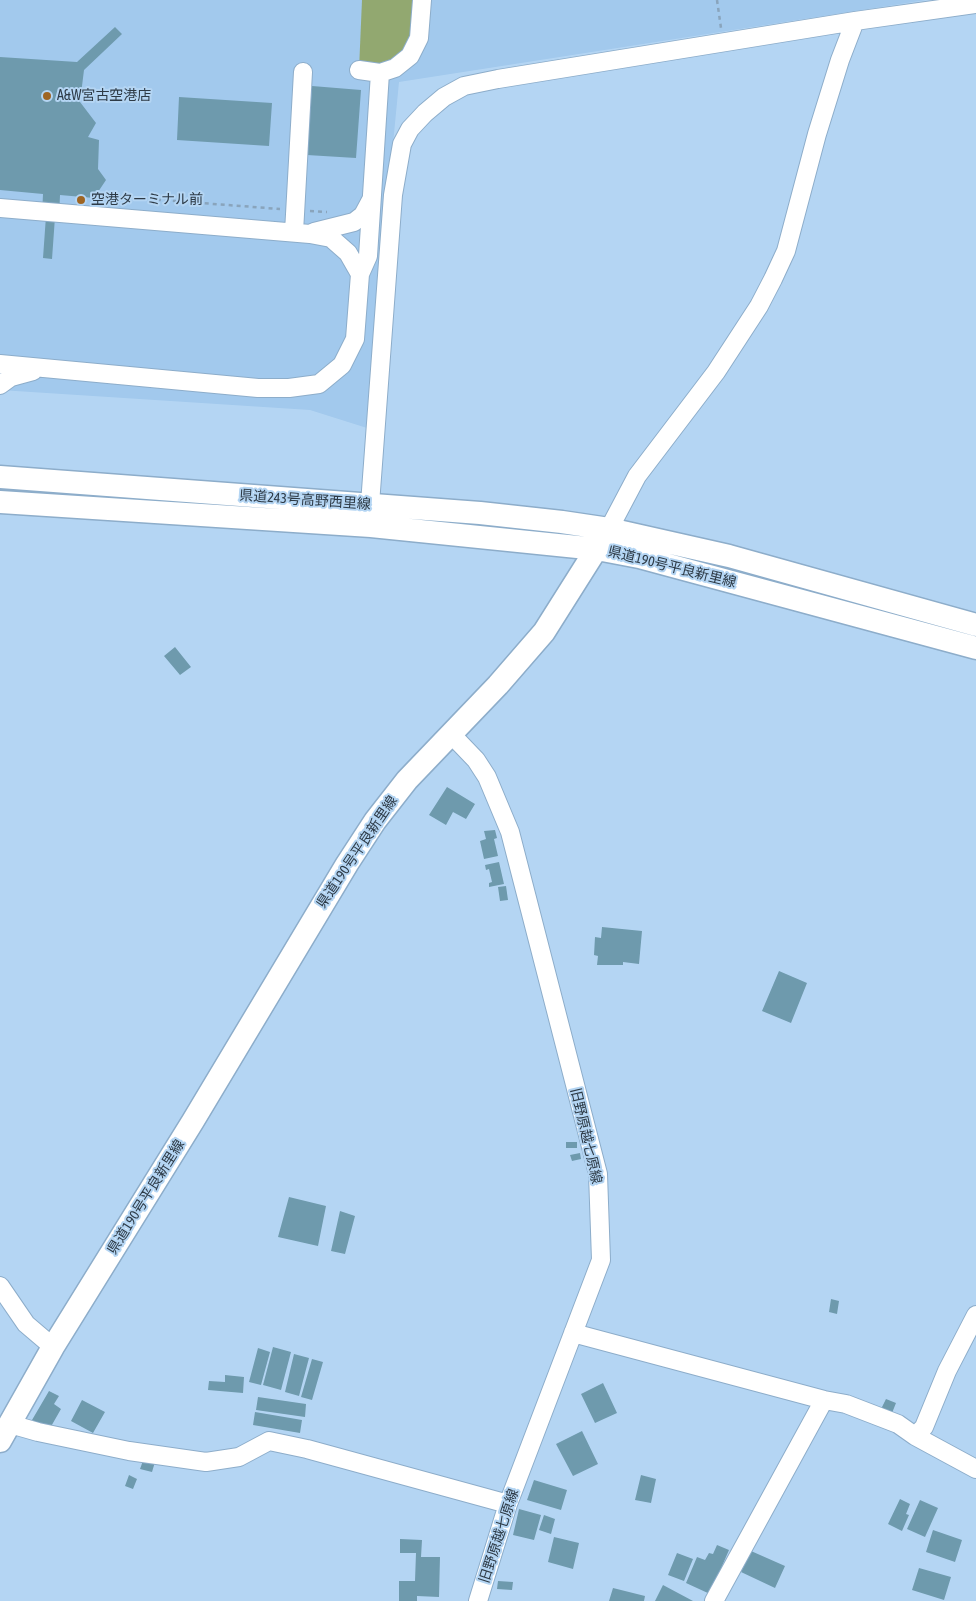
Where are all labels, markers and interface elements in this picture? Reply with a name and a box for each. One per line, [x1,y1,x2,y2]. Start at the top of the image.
place label: A&W宮古空港店 [57,88,151,104]
marker: A&W宮古空港店 [41,90,53,102]
place label: 空港ターミナル前 [91,192,203,208]
marker: 空港ターミナル前 [75,194,87,206]
street label: 県道243号高野西里線 [239,487,371,513]
street label: 県道190号平良新里線 [606,543,738,591]
street label: 県道190号平良新里線 [313,793,401,911]
street label: 旧野原越七原線 [567,1086,605,1186]
street label: 県道190号平良新里線 [104,1137,188,1257]
street label: 旧野原越七原線 [476,1487,522,1585]

